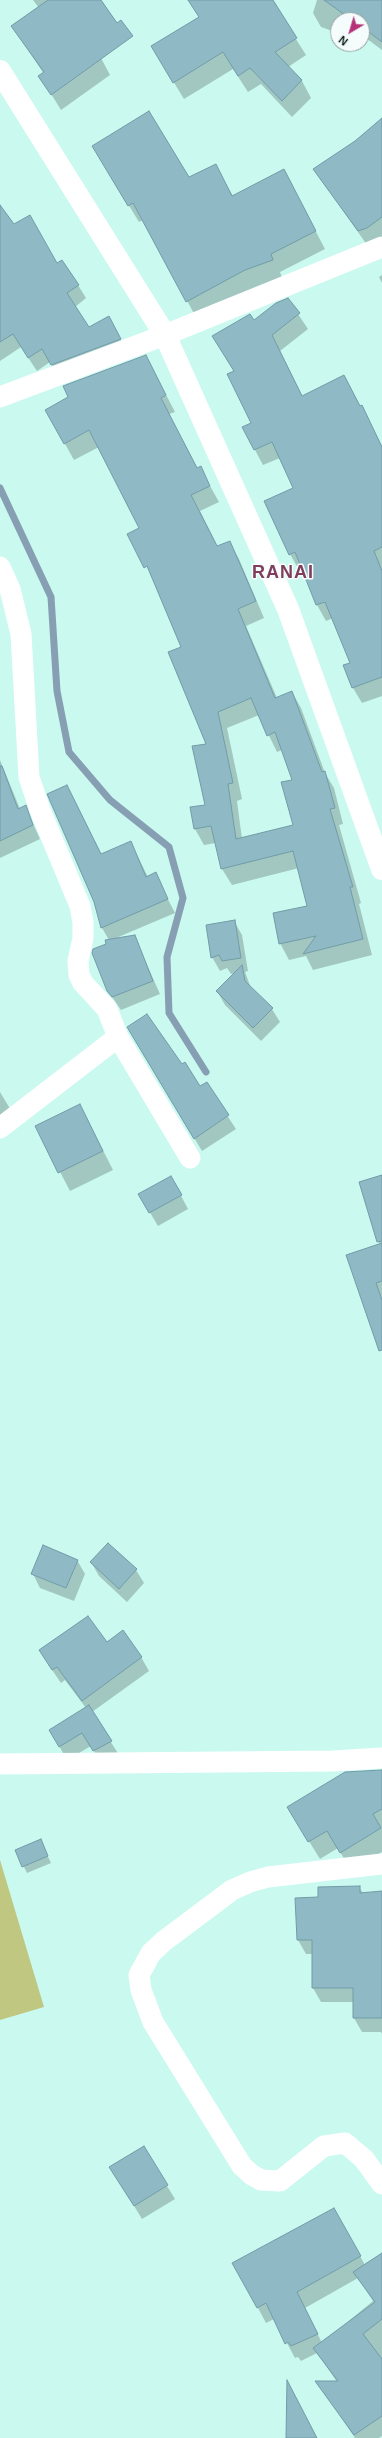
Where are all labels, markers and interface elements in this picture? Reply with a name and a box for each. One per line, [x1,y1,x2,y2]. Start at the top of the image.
north arrow [330,12,370,52]
text: N [336,33,350,48]
district label: RANAI [252,562,314,584]

